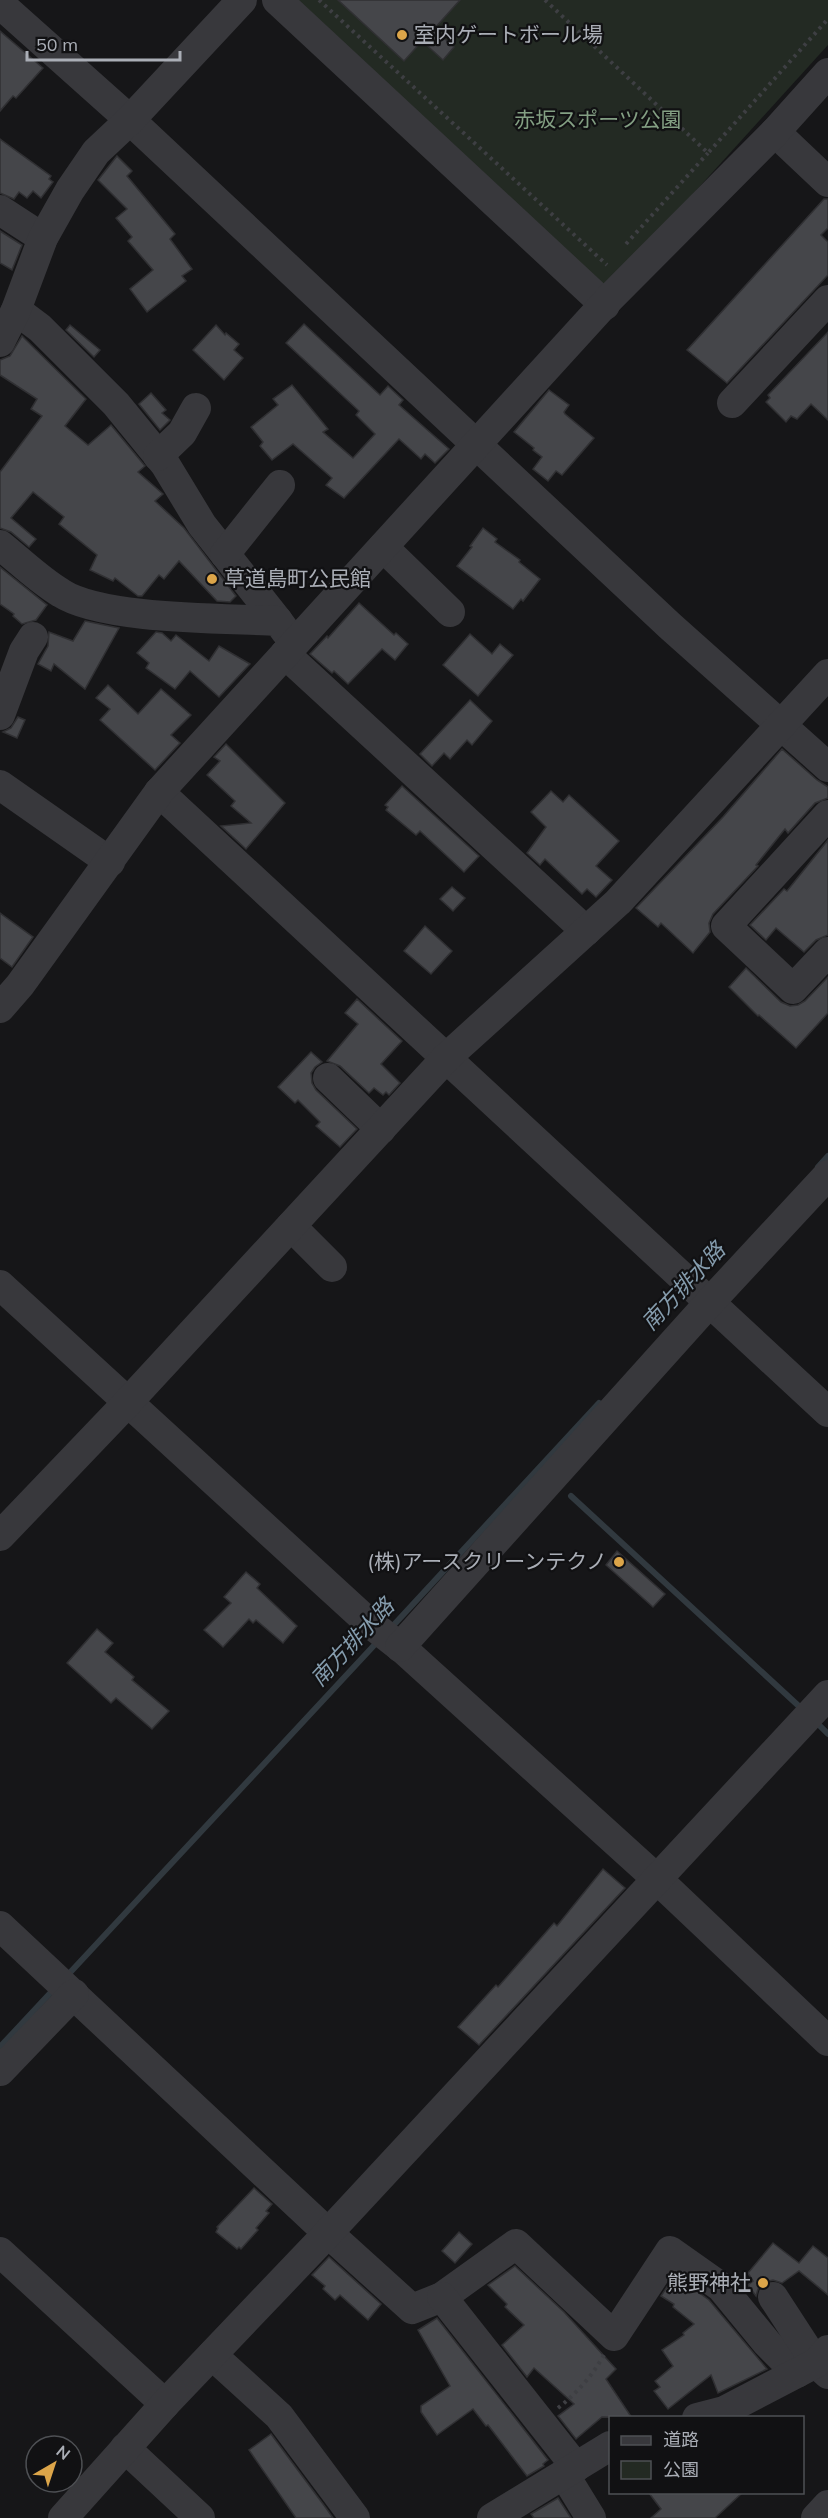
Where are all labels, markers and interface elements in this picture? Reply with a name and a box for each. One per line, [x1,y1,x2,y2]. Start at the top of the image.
place label: 室内ゲートボール場 [414,21,603,47]
scale bar [27,24,180,62]
marker: 室内ゲートボール場 [395,28,409,42]
text: 50 m [36,33,78,56]
park label: 赤坂スポーツ公園 [514,106,682,132]
place label: 草道島町公民館 [224,565,371,591]
marker: 草道島町公民館 [205,572,219,586]
water label: 南方排水路 [635,1235,732,1336]
place label: (株)アースクリーンテクノ [367,1548,607,1574]
marker: (株)アースクリーンテクノ [612,1555,626,1569]
water label: 南方排水路 [304,1591,401,1692]
place label: 熊野神社 [667,2269,751,2295]
marker: 熊野神社 [756,2276,770,2290]
legend [609,2416,804,2494]
text: 道路 [663,2428,699,2451]
north arrow [24,2434,84,2494]
text: N [52,2441,74,2464]
text: 公園 [663,2458,699,2481]

